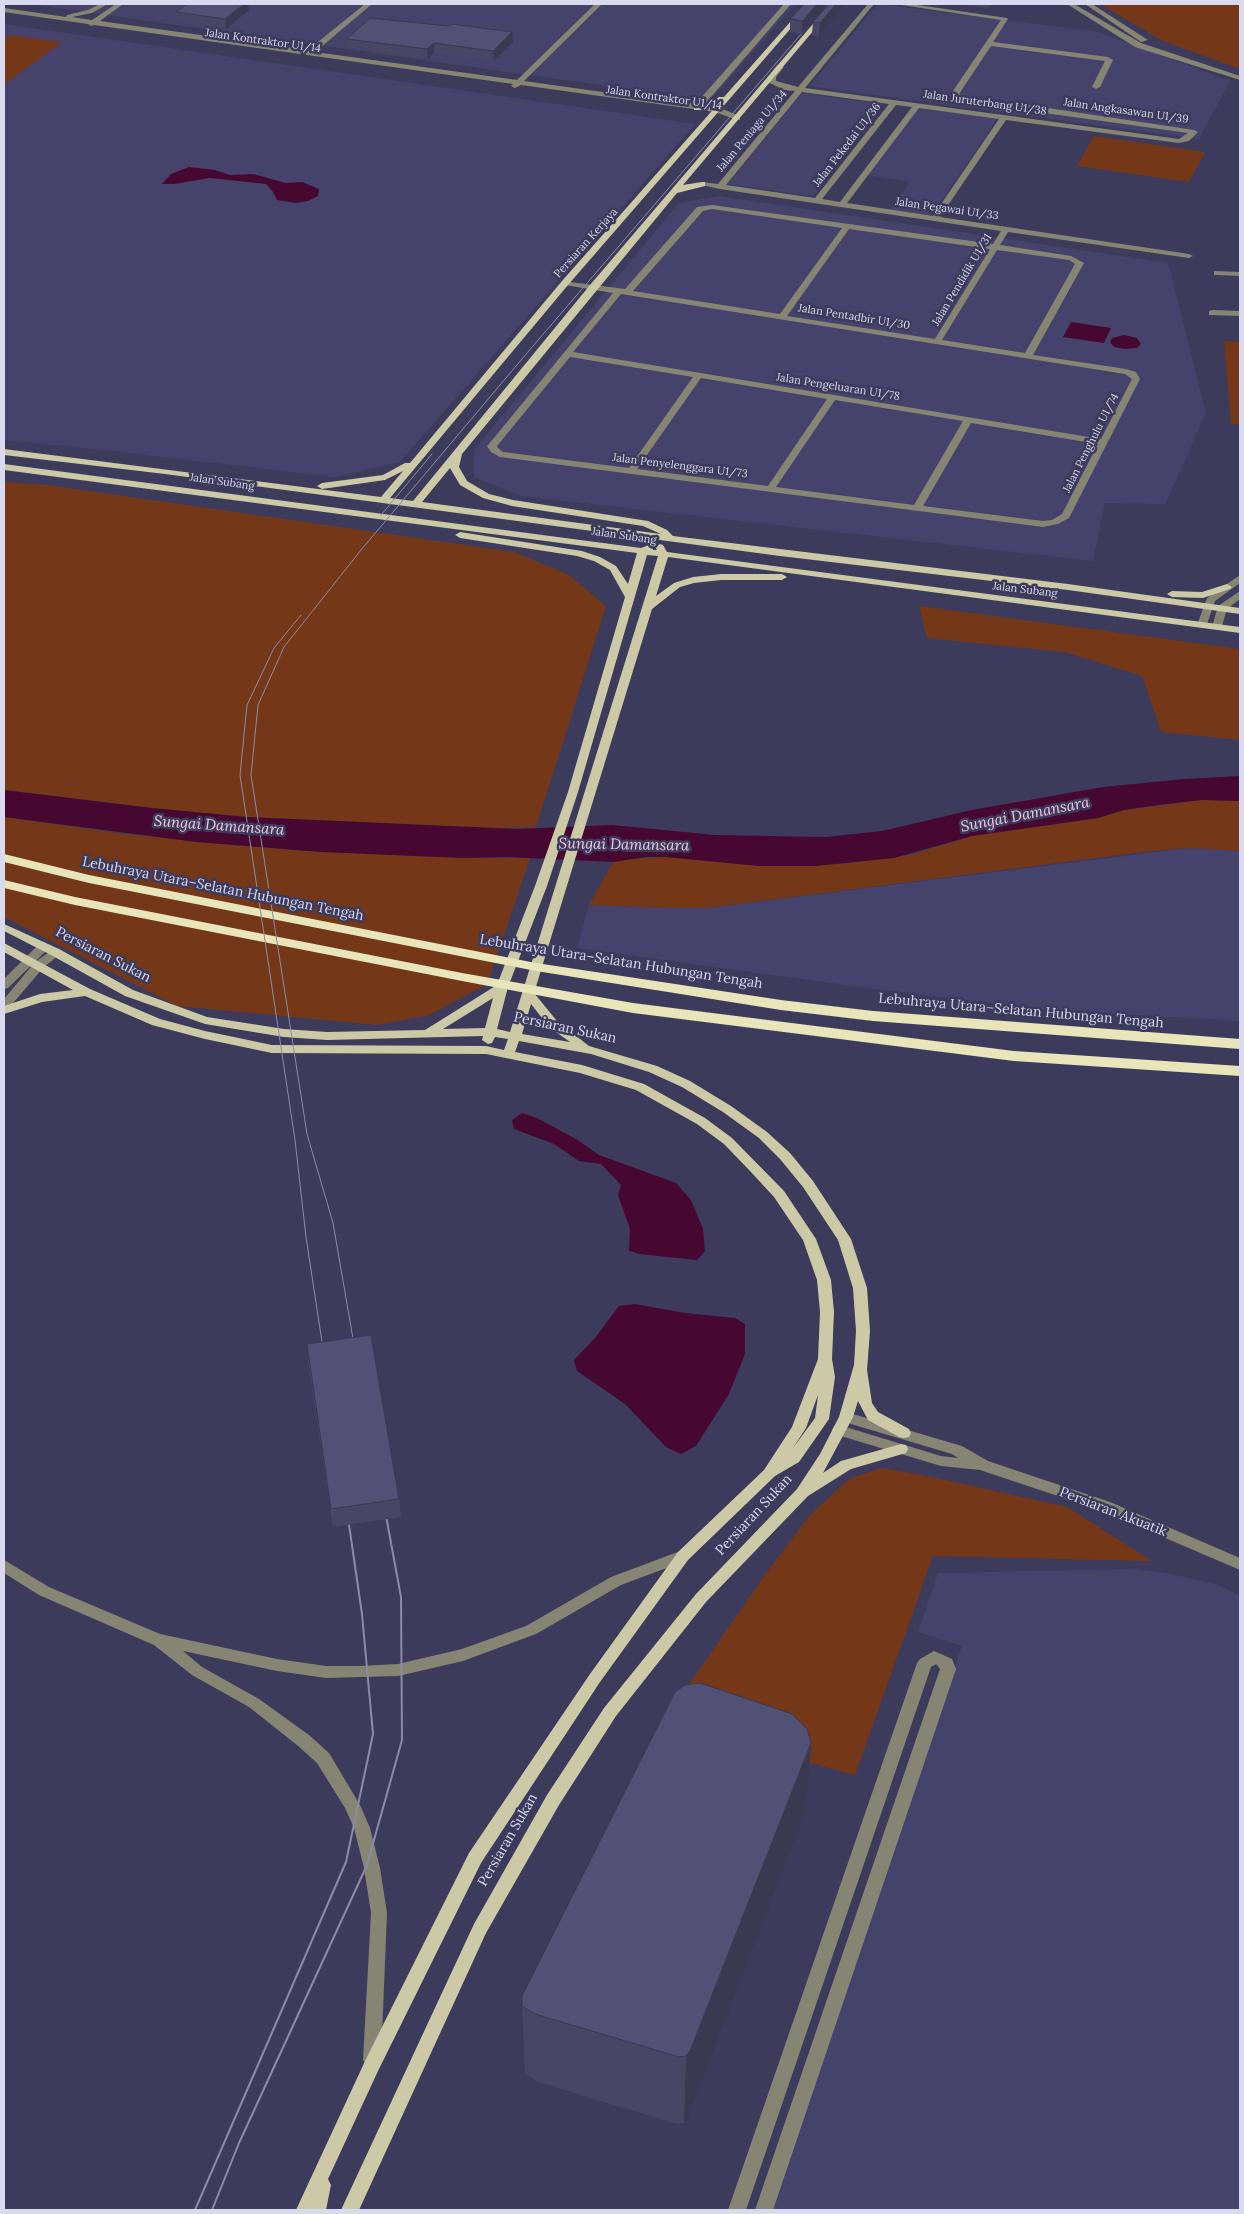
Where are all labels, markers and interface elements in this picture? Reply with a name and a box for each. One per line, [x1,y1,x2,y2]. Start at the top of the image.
street label: Jalan Kontraktor U1/14 [204,26,322,56]
street label: Jalan Kontraktor U1/14 [605,83,723,113]
street label: Jalan Peniaga U1/34 [714,88,790,174]
street label: Jalan Juruterbang U1/38 [922,88,1048,118]
street label: Jalan Angkasawan U1/39 [1063,96,1189,126]
street label: Jalan Pekedai U1/36 [810,101,884,189]
street label: Jalan Pegawai U1/33 [894,195,1000,223]
street label: Persiaran Kerjaya [551,205,621,281]
street label: Jalan Pendidik U1/31 [929,232,995,328]
street label: Jalan Pentadbir U1/30 [797,302,911,332]
street label: Jalan Pengeluaran U1/78 [775,371,901,403]
street label: Jalan Penghulu U1/74 [1060,391,1122,495]
street label: Jalan Penyelenggara U1/73 [612,451,748,481]
street label: Jalan Subang [189,471,255,493]
street label: Jalan Subang [591,525,657,547]
street label: Jalan Subang [992,579,1058,601]
water label: Sungai Damansara [959,794,1091,836]
water label: Sungai Damansara [153,812,285,840]
water label: Sungai Damansara [558,835,690,855]
street label: Lebuhraya Utara–Selatan Hubungan Tengah [81,853,365,925]
street label: Persiaran Sukan [53,924,153,986]
street label: Lebuhraya Utara–Selatan Hubungan Tengah [478,931,764,993]
street label: Lebuhraya Utara–Selatan Hubungan Tengah [878,990,1164,1032]
street label: Persiaran Sukan [512,1009,618,1047]
street label: Persiaran Sukan [712,1471,796,1559]
street label: Persiaran Akuatik [1057,1484,1169,1540]
street label: Persiaran Sukan [475,1791,541,1889]

